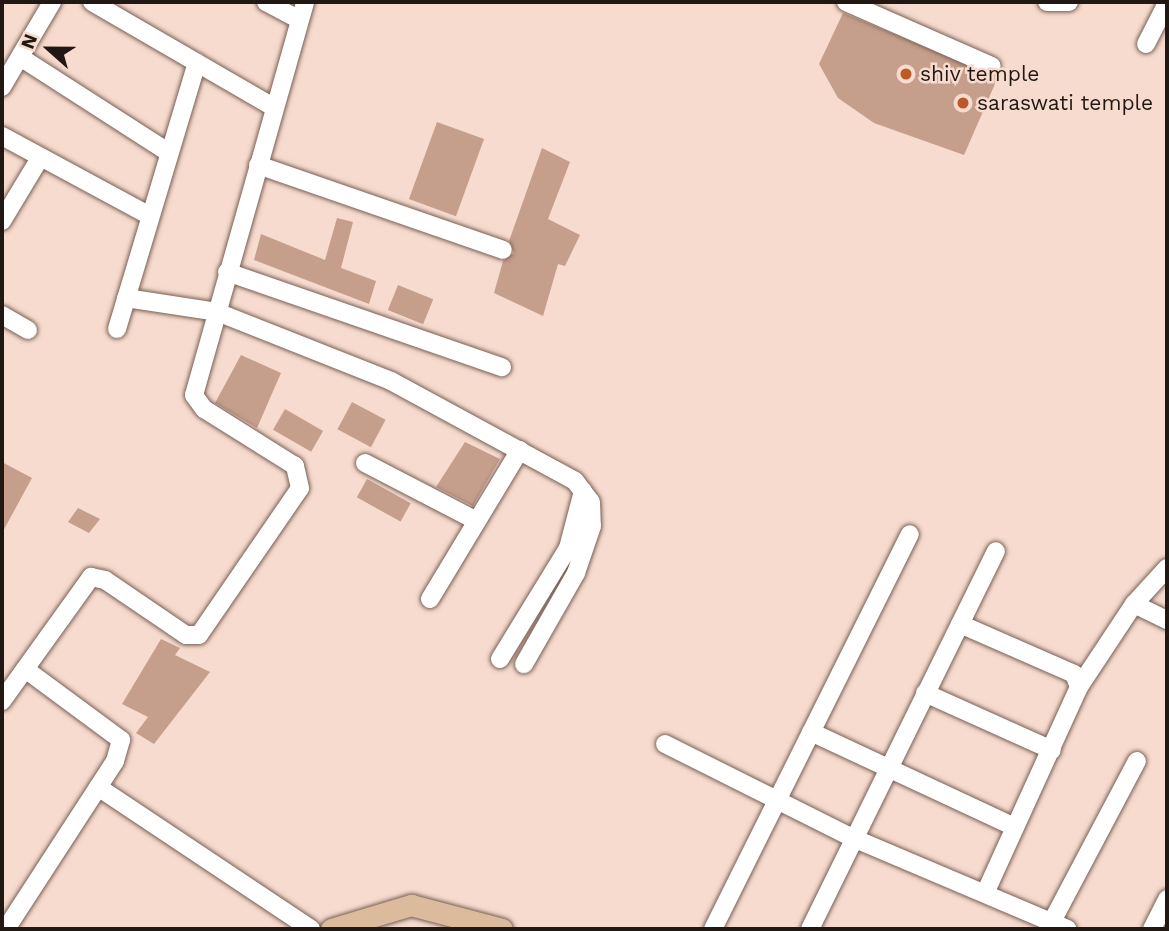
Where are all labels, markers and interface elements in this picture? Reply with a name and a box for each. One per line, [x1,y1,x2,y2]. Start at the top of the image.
north arrow [14,14,84,84]
text: N [16,31,42,52]
place label: shiv temple [920,61,1040,87]
marker: shiv temple [898,66,914,82]
place label: saraswati temple [977,90,1154,116]
marker: saraswati temple [955,95,971,111]

